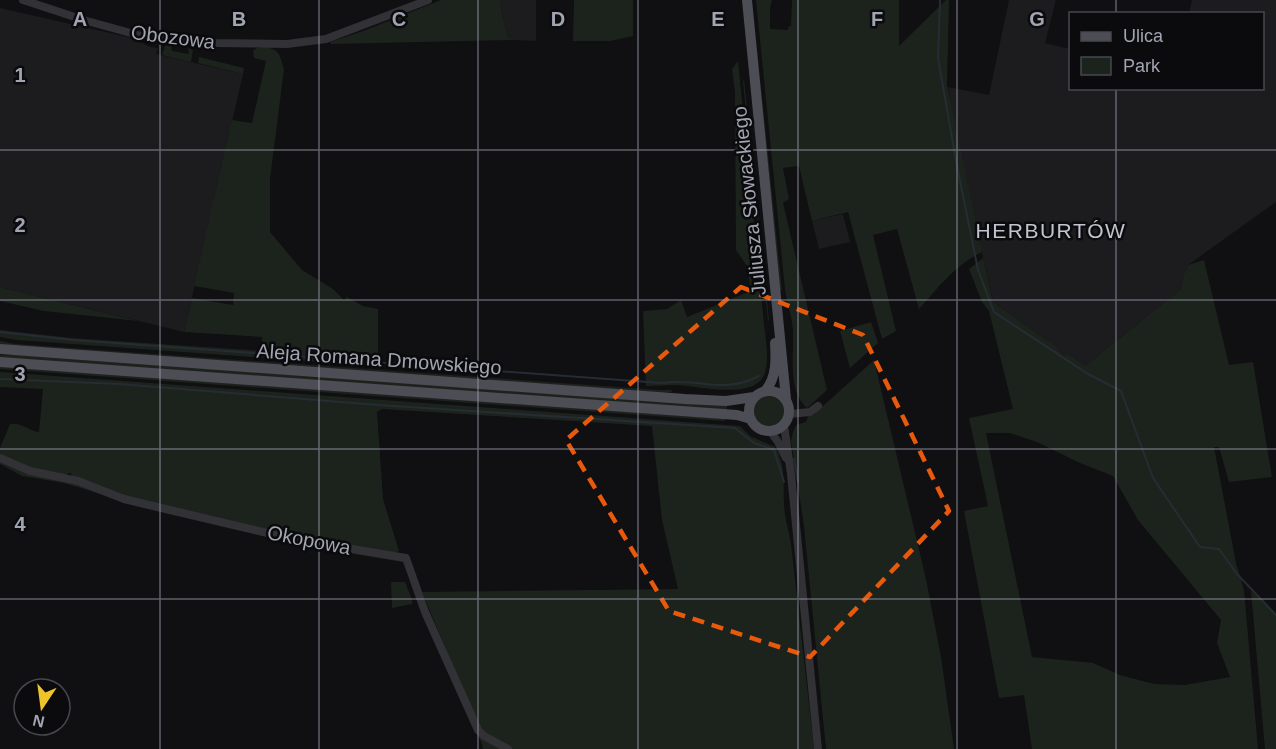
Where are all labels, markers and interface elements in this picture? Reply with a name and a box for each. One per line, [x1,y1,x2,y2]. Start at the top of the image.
text: A [73,8,87,30]
text: B [232,8,246,30]
text: C [392,8,406,30]
text: D [551,8,565,30]
text: E [711,8,725,30]
text: F [871,8,883,30]
text: G [1029,8,1045,30]
legend [1069,12,1264,90]
street label: Obozowa [130,21,217,53]
text: Ulica [1123,26,1164,46]
text: Park [1123,56,1161,76]
text: 1 [14,64,26,86]
street label: Juliusza Słowackiego [728,105,770,297]
text: 2 [14,214,26,236]
district label: HERBURTÓW [976,219,1126,242]
street label: Aleja Romana Dmowskiego [256,339,502,379]
text: 3 [14,363,26,385]
text: 4 [14,513,26,535]
street label: Okopowa [265,521,353,559]
north arrow [12,677,72,737]
text: N [31,712,46,731]

